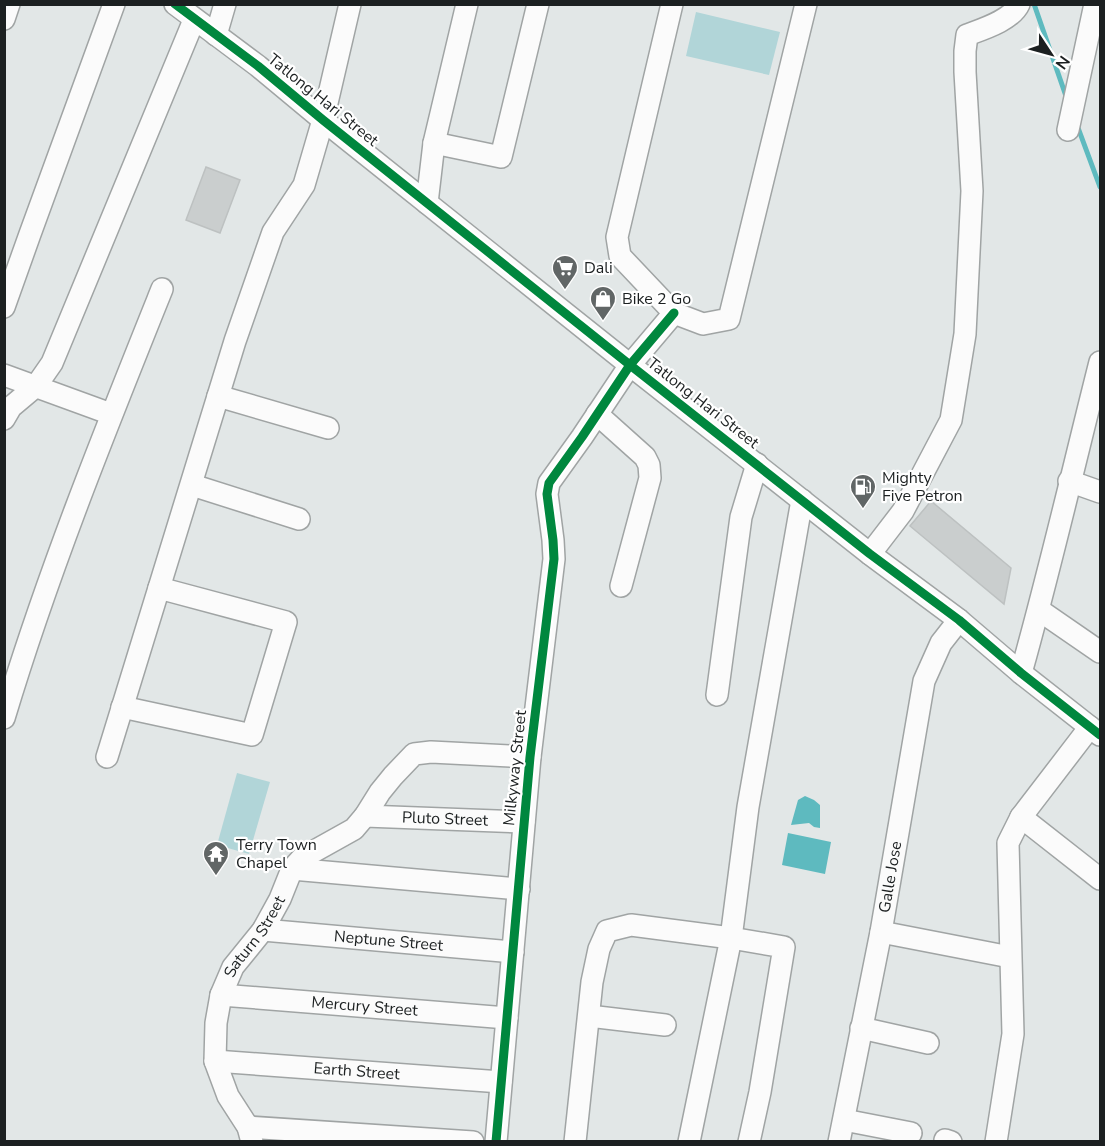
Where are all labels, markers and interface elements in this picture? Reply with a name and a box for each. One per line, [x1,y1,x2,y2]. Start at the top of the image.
north arrow [1021,24,1081,84]
street label: Tatlong Hari Street [263,49,383,152]
text: N [1050,51,1075,74]
supermarket icon: Dali [550,253,580,291]
place label: Dali [584,257,613,279]
shop icon: Bike 2 Go [588,284,618,322]
place label: Bike 2 Go [622,288,691,310]
street label: Tatlong Hari Street [642,352,764,454]
place label: Mighty Five Petron [882,467,963,507]
fuel station icon: Mighty Five Petron [848,472,878,510]
street label: Milkyway Street [498,709,532,827]
street label: Pluto Street [401,806,489,832]
place label: Terry Town Chapel [236,834,317,874]
temple icon: Terry Town Chapel [201,839,231,877]
street label: Galle Jose [873,839,907,915]
street label: Saturn Street [219,892,291,981]
street label: Neptune Street [333,925,444,957]
street label: Mercury Street [311,991,419,1022]
street label: Earth Street [313,1057,401,1086]

